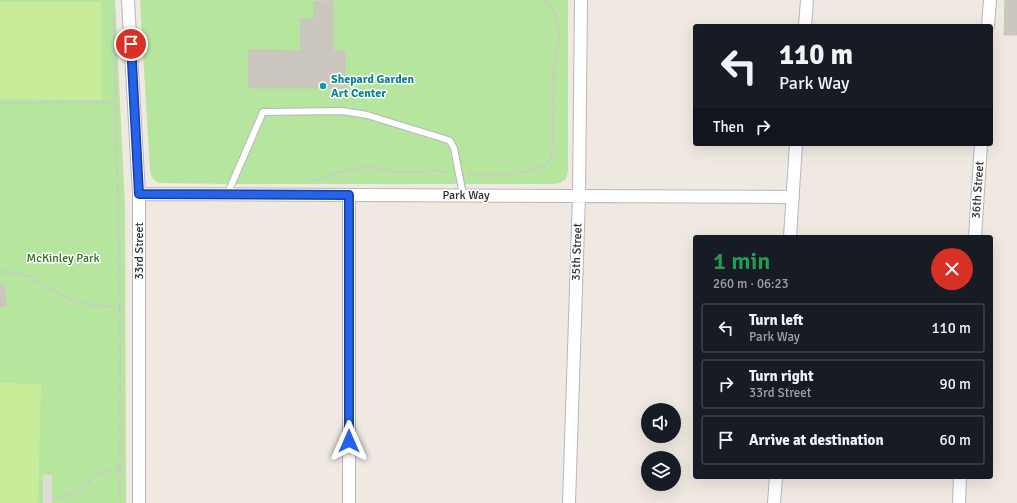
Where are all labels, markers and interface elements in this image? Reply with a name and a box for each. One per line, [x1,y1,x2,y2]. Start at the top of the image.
pin [114,27,148,61]
icon: arrive [120,33,142,55]
text: 110 m [779,38,853,72]
icon: left [713,40,765,92]
place label: Shepard Garden Art Center [331,72,415,101]
text: Park Way [779,72,850,94]
marker: Shepard Garden Art Center [318,81,328,91]
icon: right [752,116,774,138]
text: Then [713,118,744,136]
street label: 36th Street [969,161,987,219]
street label: Park Way [442,188,490,203]
street label: 33rd Street [132,222,147,280]
street label: 35th Street [568,223,586,281]
text: 1 min [713,246,770,276]
button: close [931,248,973,290]
park label: McKinley Park [27,251,99,266]
text: 260 m · 06:23 [713,276,789,292]
text: Turn left [749,311,803,329]
icon: left [715,317,737,339]
text: 110 m [931,319,971,337]
text: Park Way [749,329,800,345]
text: Turn right [749,367,814,385]
icon: right [715,373,737,395]
text: 90 m [940,375,971,393]
text: 33rd Street [749,385,811,401]
map controls [641,403,681,491]
button: sound [641,403,681,443]
position arrow [328,420,370,462]
icon: arrive [715,429,737,451]
text: Arrive at destination [749,431,884,449]
text: 60 m [940,431,971,449]
button: layers [641,451,681,491]

